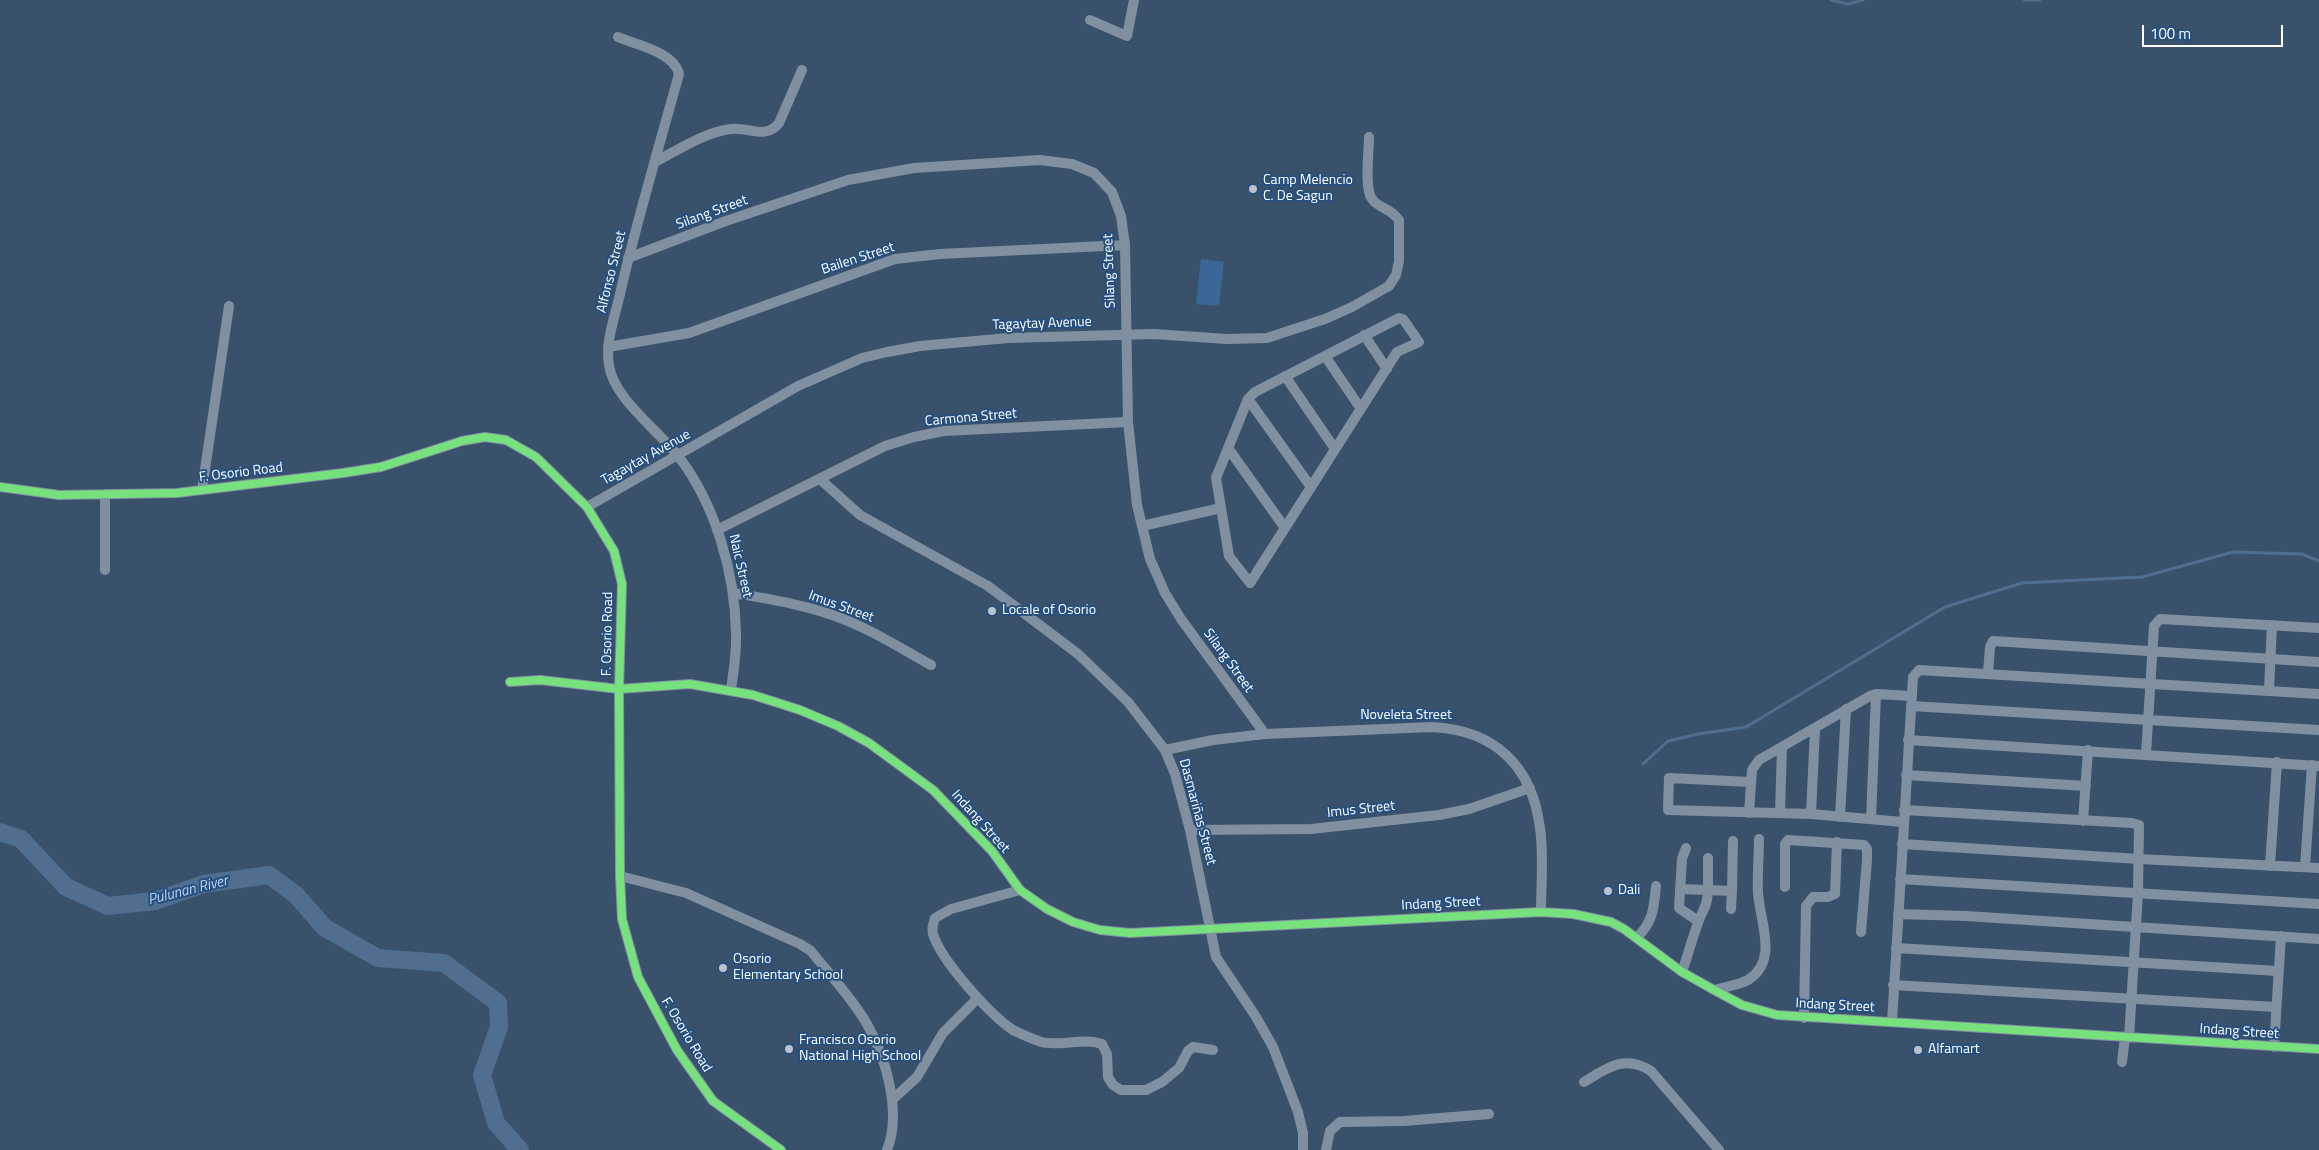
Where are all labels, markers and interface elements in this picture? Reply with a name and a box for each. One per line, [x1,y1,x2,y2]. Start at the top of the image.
scale bar [2144,15,2285,47]
text: 100 m [2150,22,2191,45]
place label: Camp Melencio C. De Sagun [1263,173,1353,206]
marker: Camp Melencio C. De Sagun [1247,183,1259,195]
street label: Silang Street [674,192,750,234]
street label: Alfonso Street [594,229,630,315]
street label: Silang Street [1100,233,1120,309]
street label: Bailen Street [819,239,897,279]
street label: Tagaytay Avenue [992,314,1092,334]
street label: Carmona Street [924,406,1018,430]
street label: Tagaytay Avenue [598,427,694,489]
street label: F. Osorio Road [198,460,284,486]
street label: Naic Street [725,533,755,599]
street label: Imus Street [806,587,876,627]
street label: F. Osorio Road [599,592,617,676]
place label: Locale of Osorio [1002,603,1096,619]
marker: Locale of Osorio [986,605,998,617]
street label: Silang Street [1199,626,1257,696]
street label: Noveleta Street [1360,708,1452,724]
street label: Dasmariñas Street [1175,757,1219,867]
street label: Indang Street [947,787,1013,857]
street label: Imus Street [1326,798,1396,822]
water label: Pulunan River [146,872,230,910]
place label: Dali [1618,883,1640,899]
marker: Dali [1602,885,1614,897]
street label: Indang Street [1401,894,1481,914]
place label: Osorio Elementary School [733,952,843,984]
marker: Osorio Elementary School [717,962,729,974]
street label: F. Osorio Road [657,995,715,1075]
street label: Indang Street [1795,996,1875,1016]
street label: Indang Street [2199,1021,2279,1043]
place label: Francisco Osorio National High School [799,1033,921,1066]
place label: Alfamart [1928,1042,1980,1058]
marker: Francisco Osorio National High School [783,1043,795,1055]
marker: Alfamart [1912,1044,1924,1056]

